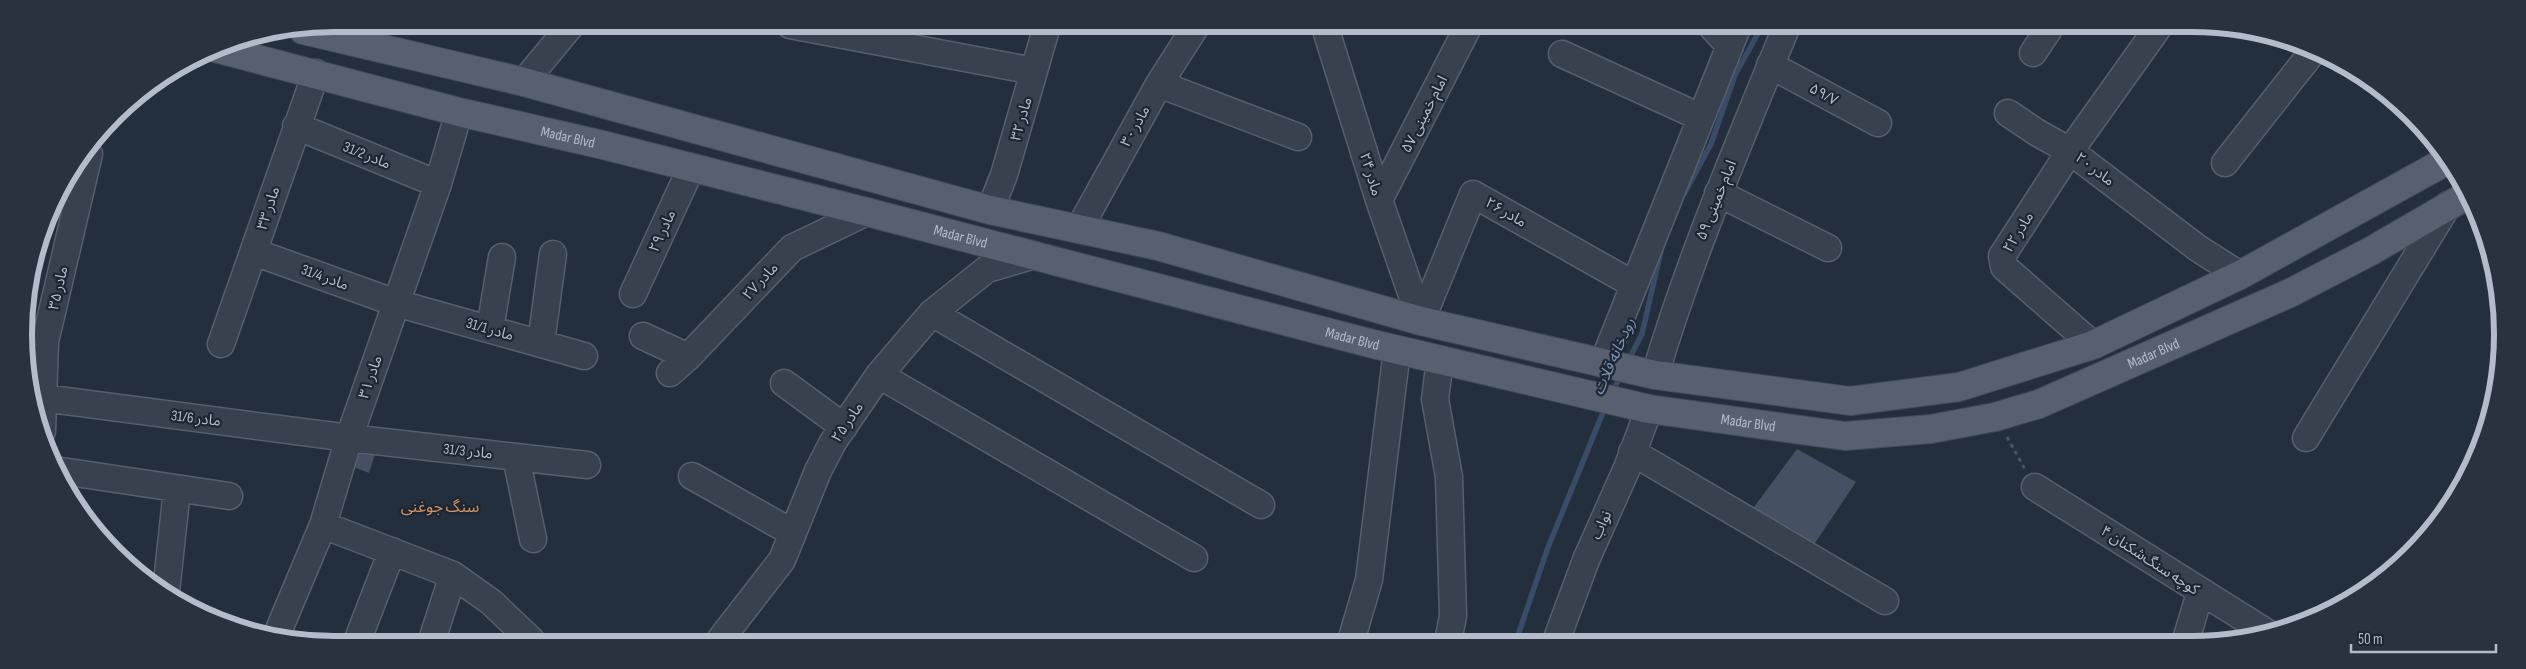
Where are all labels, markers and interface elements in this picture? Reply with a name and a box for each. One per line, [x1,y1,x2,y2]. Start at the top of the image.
street label: امام خمینی ۵۷ [1397,72,1453,157]
street label: ۵۹/۷ [1806,79,1842,110]
street label: مادر ۳۲ [1006,95,1037,143]
street label: مادر ۳۰ [1116,102,1155,150]
street label: Madar Blvd [539,122,597,153]
street label: مادر 31/2 [340,137,393,174]
street label: مادر ۲۰ [2071,148,2118,190]
street label: مادر ۲۴ [1355,150,1386,198]
street label: امام خمینی ۵۹ [1692,158,1742,243]
street label: مادر ۳۳ [253,184,284,232]
street label: مادر ۲۶ [1482,193,1530,232]
street label: مادر ۲۹ [644,207,680,255]
street label: مادر ۲۲ [1999,208,2038,256]
street label: Madar Blvd [931,221,989,253]
street label: مادر ۲۷ [738,259,782,304]
street label: مادر 31/4 [298,260,351,295]
street label: مادر ۳۵ [44,264,73,312]
street label: مادر 31/1 [464,314,516,345]
water label: رودخانه قلات [1589,315,1640,398]
street label: Madar Blvd [1323,323,1381,355]
street label: Madar Blvd [2125,334,2182,374]
street label: مادر ۳۱ [354,353,387,401]
street label: مادر ۲۵ [827,399,868,446]
street label: مادر 31/6 [170,406,222,431]
street label: Madar Blvd [1720,410,1777,436]
street label: مادر 31/3 [442,439,494,464]
district label: سنگ جوغنی [401,498,479,517]
street label: نواب [1587,508,1616,543]
street label: کوچه سنگ‌شکنان ۴ [2097,522,2203,600]
scale bar [2351,622,2496,654]
text: 50 m [2358,630,2383,649]

